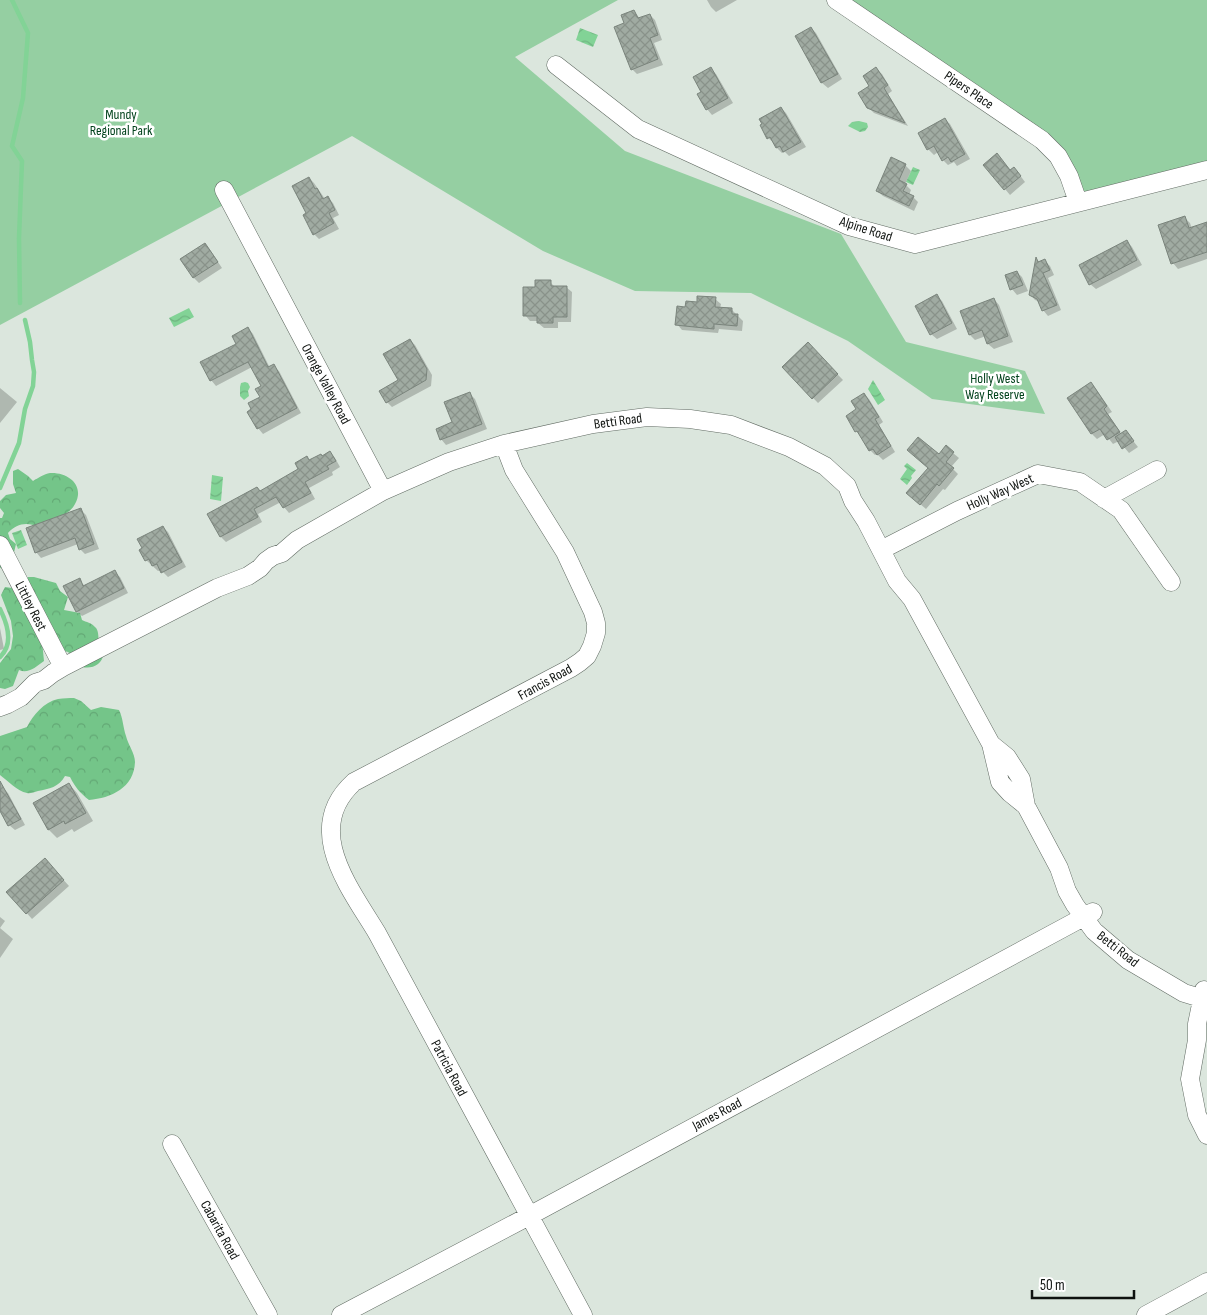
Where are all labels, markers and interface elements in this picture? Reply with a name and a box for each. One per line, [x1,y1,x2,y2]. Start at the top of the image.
street label: Pipers Place [941,67,997,113]
park label: Mundy Regional Park [90,106,153,139]
street label: Alpine Road [837,212,895,246]
street label: Orange Valley Road [298,341,354,427]
park label: Holly West Way Reserve [965,370,1025,403]
street label: Betti Road [593,409,643,433]
street label: Holly Way West [964,470,1036,514]
street label: Littley Rest [11,578,51,634]
street label: Francis Road [515,660,575,704]
street label: Betti Road [1094,927,1142,971]
street label: Patricia Road [427,1037,471,1099]
street label: James Road [689,1094,745,1135]
street label: Cabarita Road [197,1198,243,1263]
scale bar [1032,1268,1134,1300]
text: 50 m [1040,1276,1065,1295]

